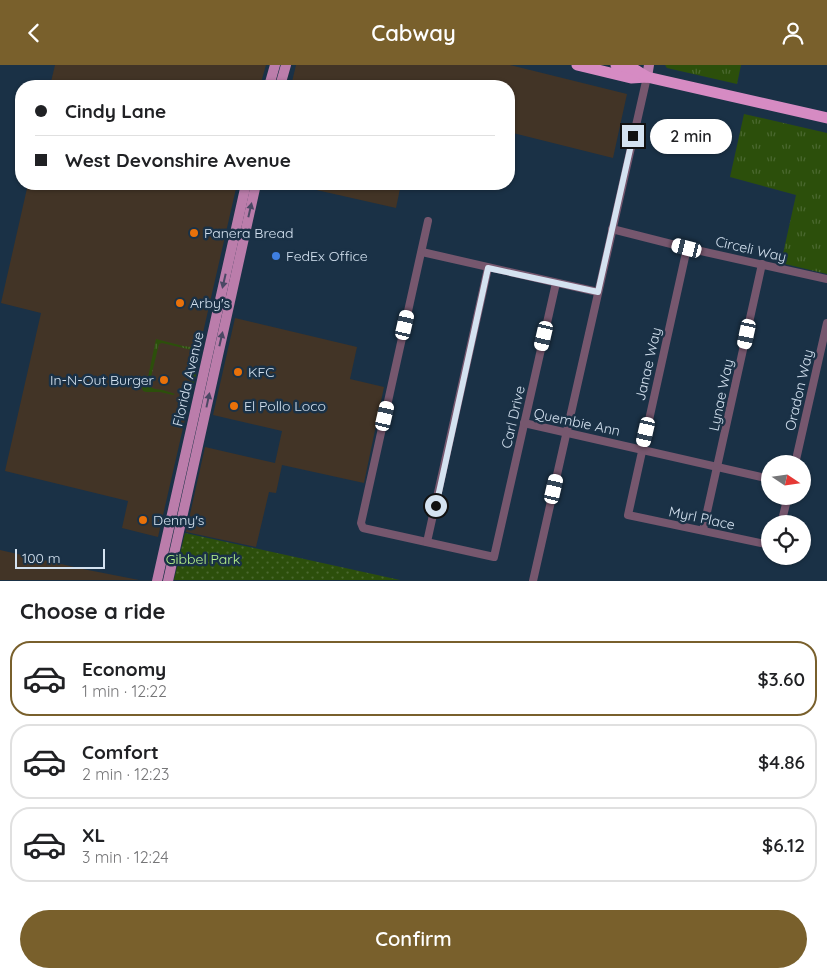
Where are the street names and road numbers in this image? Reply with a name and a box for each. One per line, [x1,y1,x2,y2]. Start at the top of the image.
street label: Circeli Way [714,232,788,266]
street label: Janae Way [631,326,665,402]
street label: Florida Avenue [168,330,208,428]
street label: Oradon Way [781,347,817,433]
street label: Lynae Way [705,357,737,433]
street label: Carl Drive [497,384,529,450]
street label: Quembie Ann [532,404,622,440]
street label: Myrl Place [667,502,737,534]

